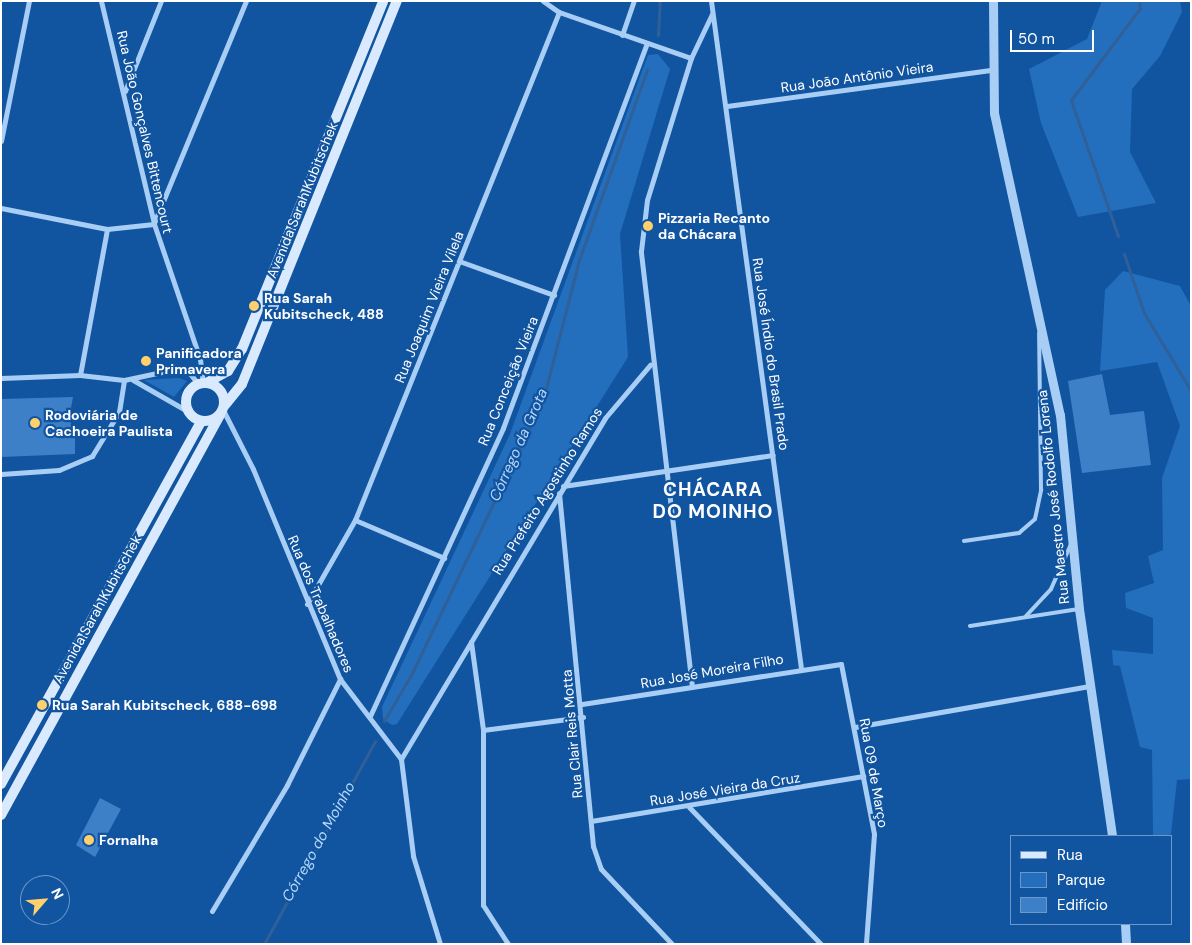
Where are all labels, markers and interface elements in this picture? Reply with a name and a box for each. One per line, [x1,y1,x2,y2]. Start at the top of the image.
scale bar [1012,20,1096,52]
street label: Rua João Gonçalves Bittencourt [113,29,177,235]
text: 50 m [1018,29,1055,49]
street label: Rua João Antônio Vieira [780,58,934,96]
street label: Avenida Sarah Kubitschek [263,119,341,281]
place label: Pizzaria Recanto da Chácara [658,210,770,242]
marker: Pizzaria Recanto da Chácara [642,220,654,232]
street label: Rua Joaquim Vieira Vilela [391,229,467,385]
street label: Rua José Índio do Brasil Prado [749,257,793,451]
place label: Rua Sarah Kubitscheck, 488 [264,290,384,322]
marker: Rua Sarah Kubitscheck, 488 [248,300,260,312]
street label: Rua Conceição Vieira [474,314,542,448]
place label: Panificadora Primavera [156,345,242,378]
marker: Panificadora Primavera [140,355,152,367]
water label: Córrego da Grota [486,386,552,504]
street label: Rua Maestro José Rodolfo Lorena [1033,389,1073,605]
street label: Rua Prefeito Agostinho Ramos [488,404,606,578]
place label: Rodoviária de Cachoeira Paulista [45,407,173,440]
marker: Rodoviária de Cachoeira Paulista [29,417,41,429]
district label: CHÁCARA DO MOINHO [651,479,775,523]
street label: Avenida Sarah Kubitschek [49,532,145,686]
street label: Rua dos Trabalhadores [284,533,358,675]
street label: Rua José Moreira Filho [639,650,785,692]
street label: Rua Clair Reis Motta [558,669,586,799]
place label: Rua Sarah Kubitscheck, 688-698 [52,697,277,713]
marker: Rua Sarah Kubitscheck, 688-698 [36,699,48,711]
street label: Rua 09 de Março [856,717,892,829]
street label: Rua José Vieira da Cruz [649,769,801,809]
water label: Córrego do Moinho [279,779,359,905]
place label: Fornalha [99,832,158,848]
marker: Fornalha [83,834,95,846]
legend [1010,835,1172,925]
text: Rua [1057,845,1083,865]
text: Parque [1057,870,1105,890]
north arrow [20,875,70,925]
text: N [47,885,68,902]
text: Edifício [1057,895,1108,915]

